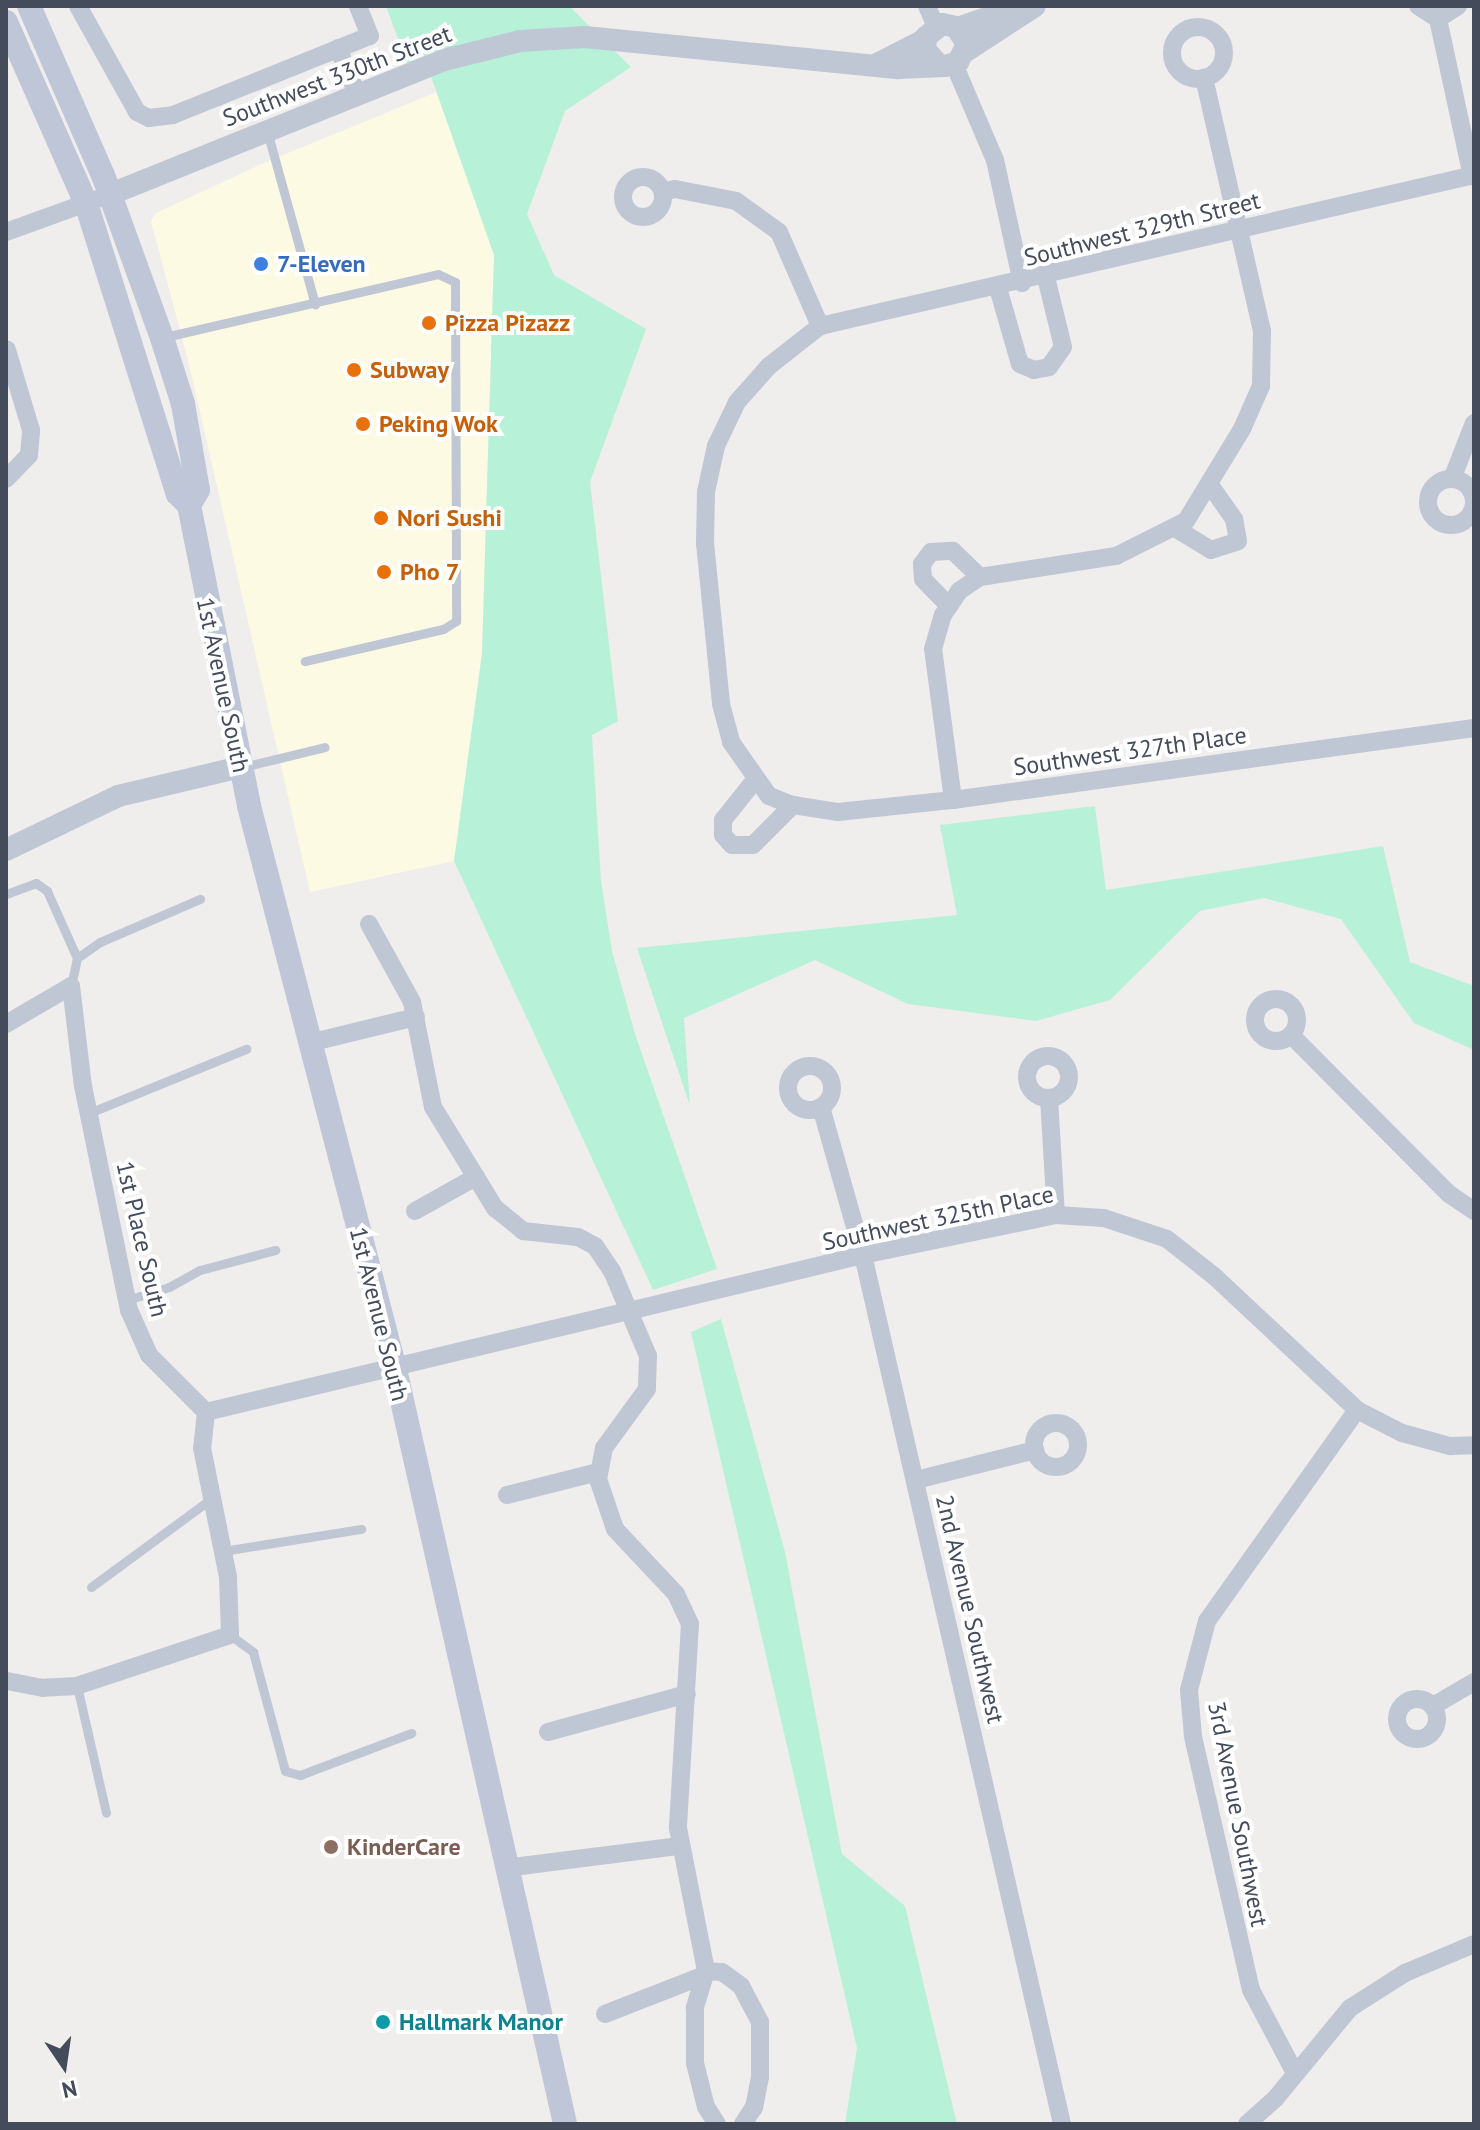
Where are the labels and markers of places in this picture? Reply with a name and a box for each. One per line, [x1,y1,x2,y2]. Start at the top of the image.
place label: 7-Eleven [277,250,366,278]
marker: 7-Eleven [252,255,270,273]
place label: Pizza Pizazz [445,309,570,337]
marker: Pizza Pizazz [420,314,438,332]
place label: Subway [370,356,449,384]
marker: Subway [345,361,363,379]
place label: Peking Wok [379,410,498,438]
marker: Peking Wok [354,415,372,433]
place label: Nori Sushi [397,504,502,532]
marker: Nori Sushi [372,509,390,527]
place label: Pho 7 [400,558,459,586]
marker: Pho 7 [375,563,393,581]
place label: KinderCare [347,1833,461,1861]
marker: KinderCare [322,1838,340,1856]
place label: Hallmark Manor [399,2008,564,2036]
marker: Hallmark Manor [374,2013,392,2031]

